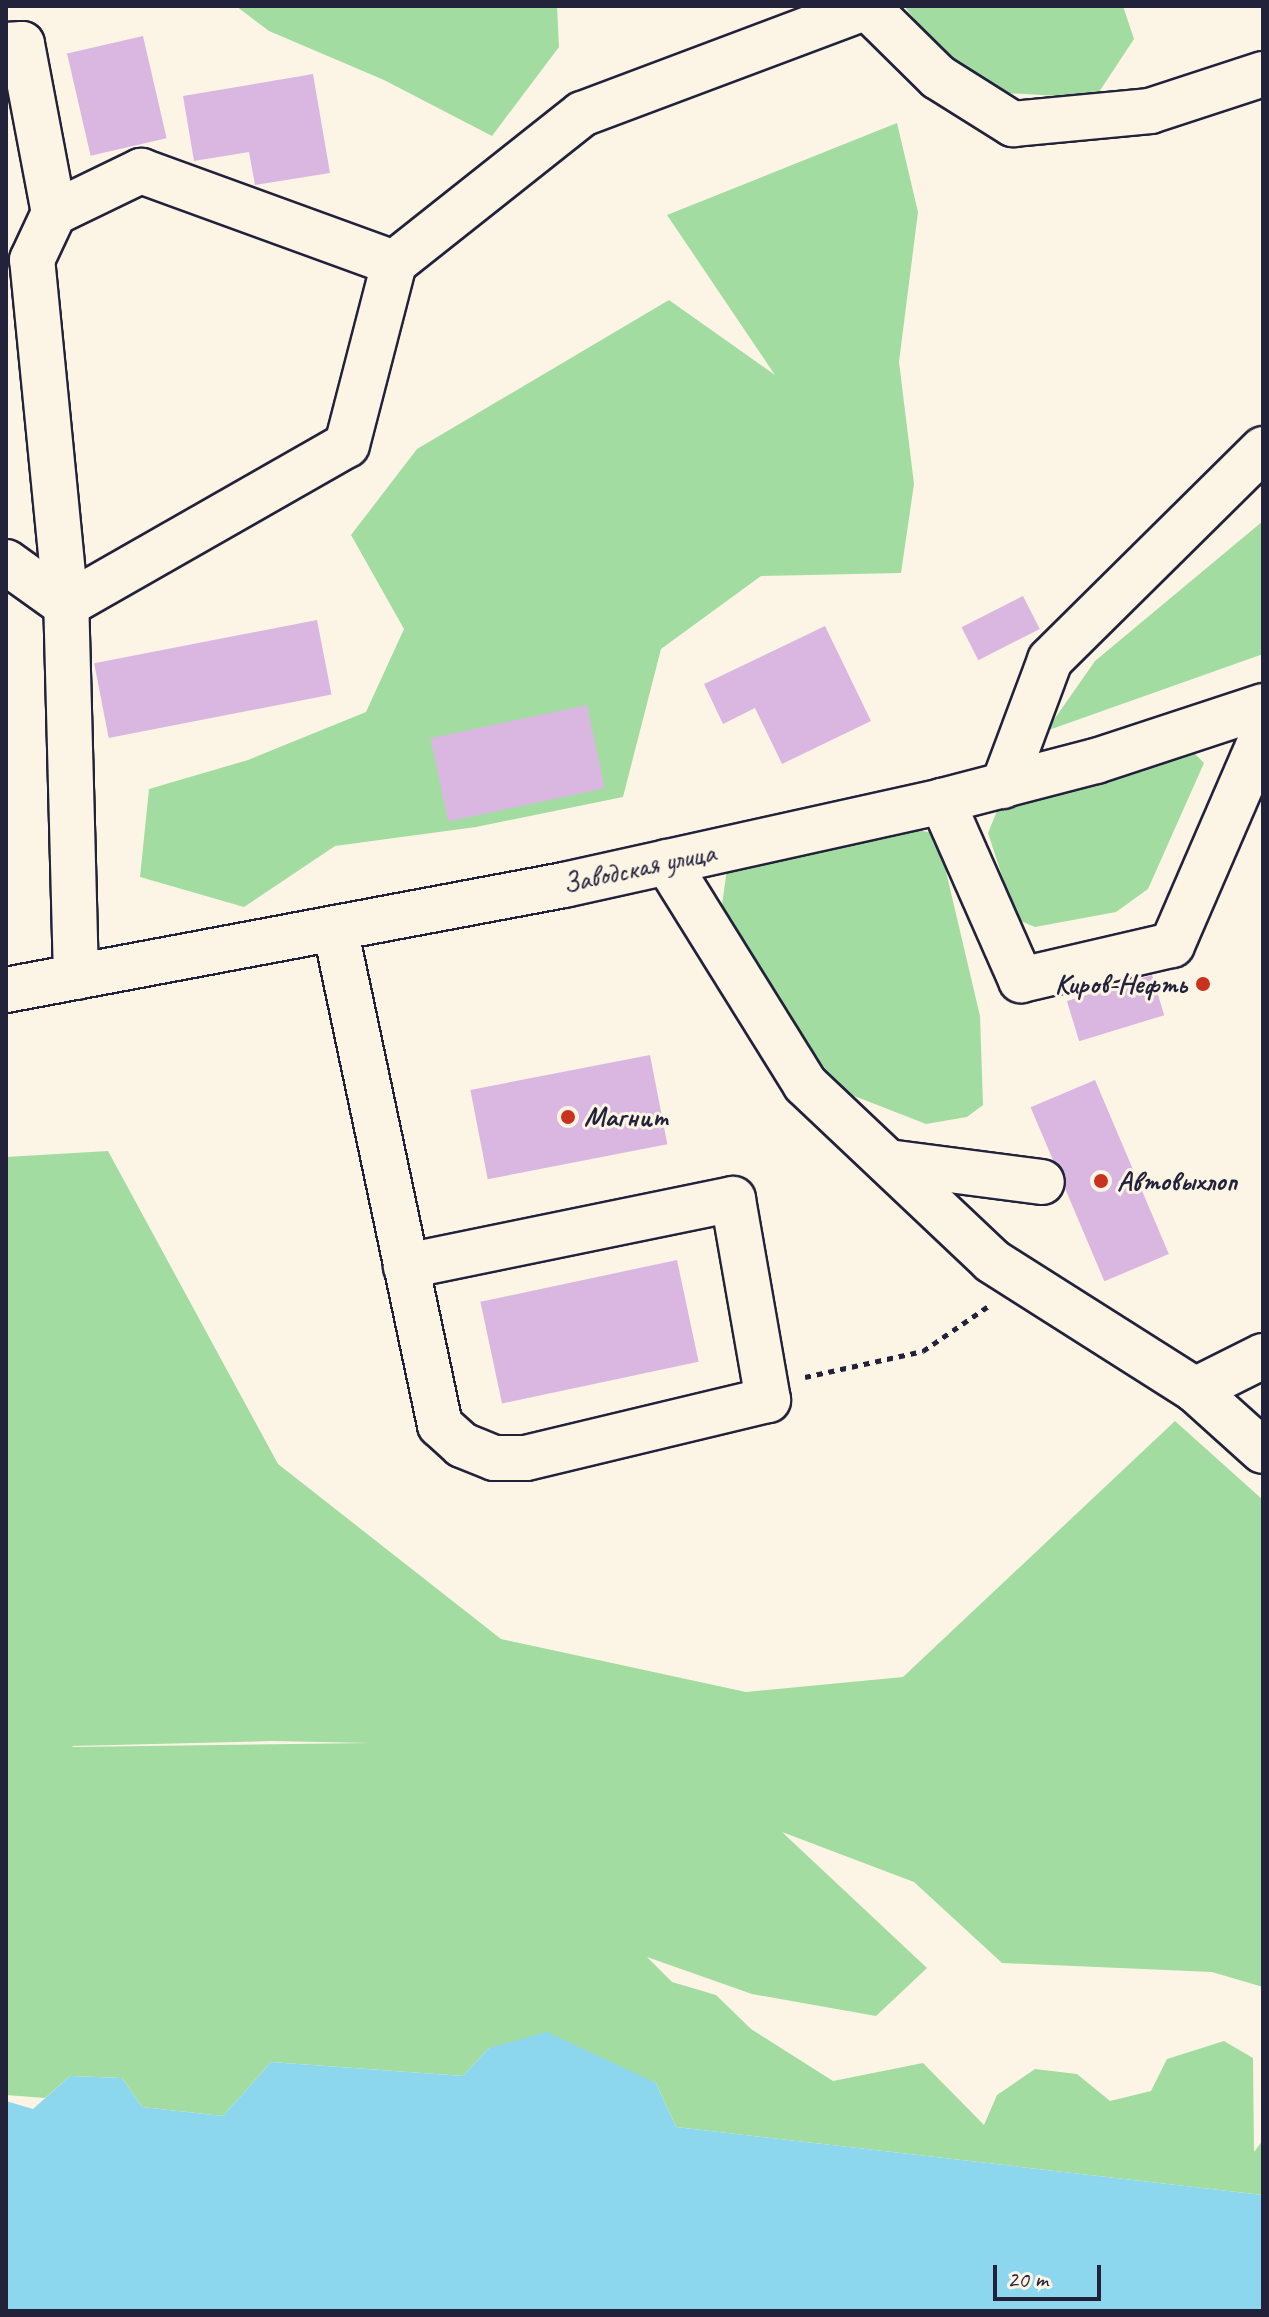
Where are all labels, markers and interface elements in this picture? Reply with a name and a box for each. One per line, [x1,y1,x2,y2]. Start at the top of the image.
street label: Заводская улица [558,835,720,901]
place label: Киров-Нефть [1055,967,1187,1001]
marker: Киров-Нефть [1194,975,1212,993]
place label: Магнит [584,1100,669,1134]
marker: Магнит [559,1108,577,1126]
place label: Автовыхлоп [1117,1164,1237,1198]
marker: Автовыхлоп [1092,1172,1110,1190]
scale bar [997,2249,1105,2299]
text: 20 m [1007,2264,1048,2294]

